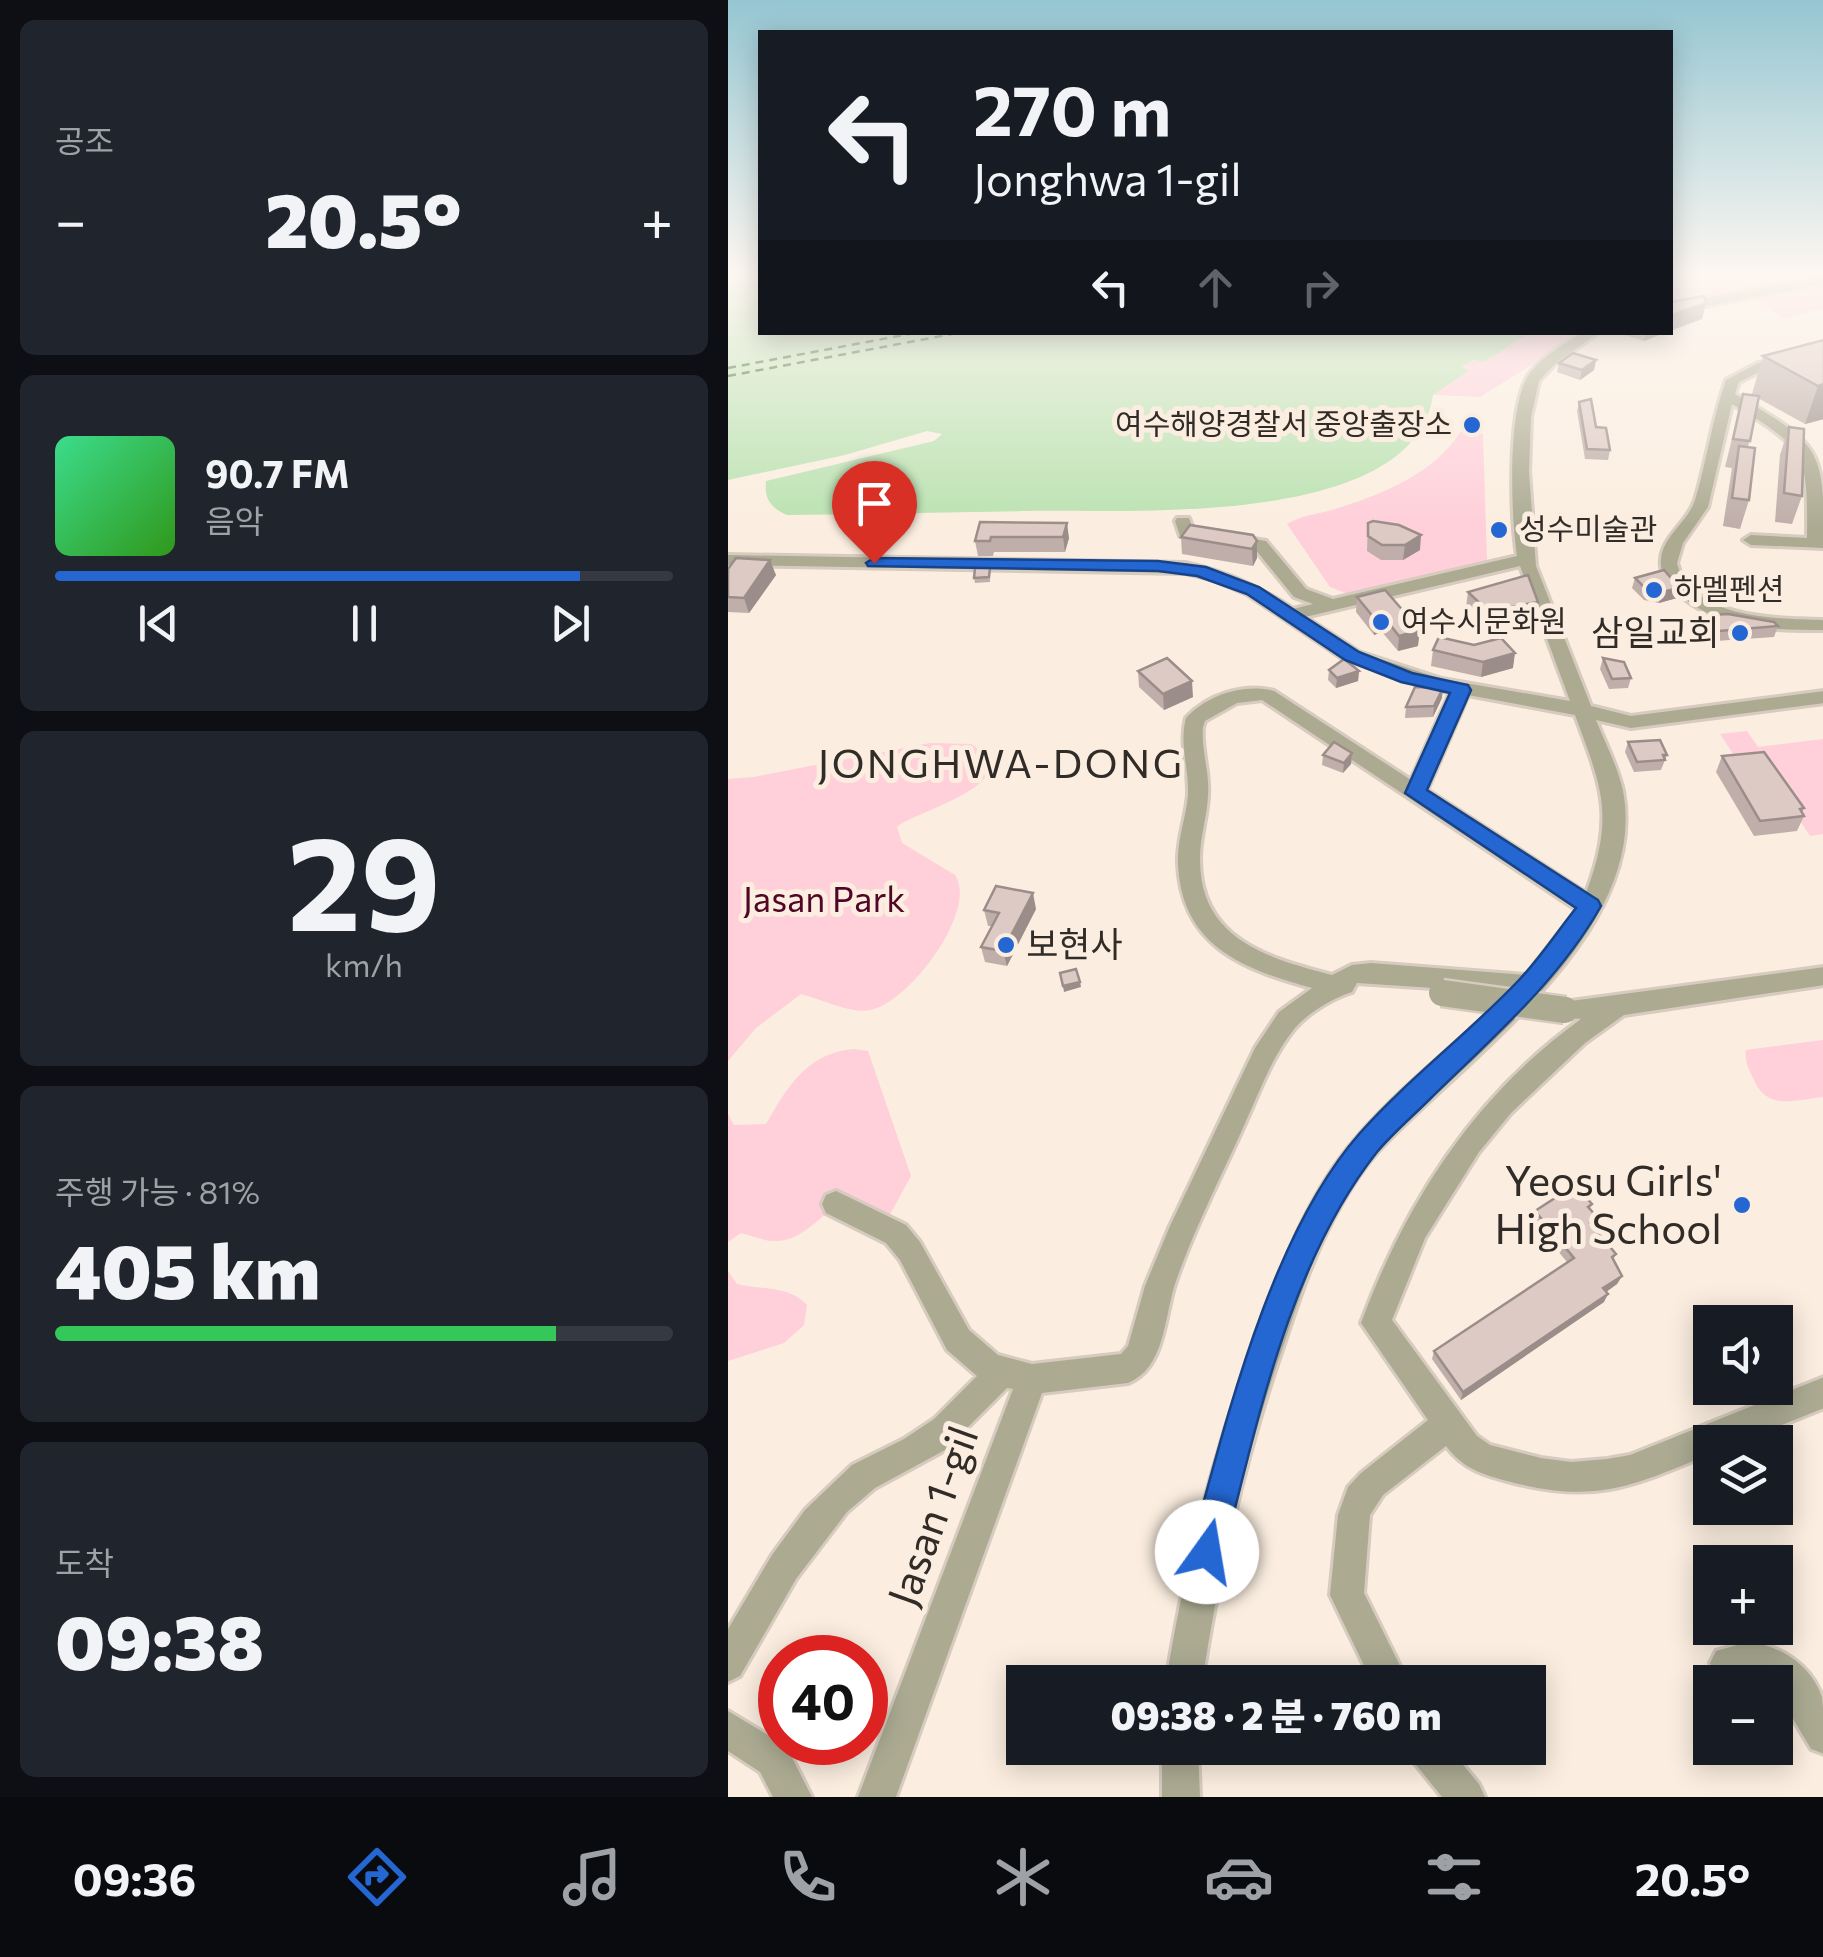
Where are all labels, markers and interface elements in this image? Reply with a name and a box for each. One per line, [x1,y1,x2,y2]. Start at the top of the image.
text: 270 m [973,65,1171,150]
icon: left [808,70,938,200]
text: 공조 [55,120,114,160]
text: Jonghwa 1-gil [973,150,1242,205]
text: 20.5° [265,172,462,263]
text: − [55,185,86,252]
text: + [641,185,673,252]
icon: left [1083,260,1138,315]
icon: ahead [1188,260,1243,315]
icon: right [1293,260,1348,315]
place label: 여수해양경찰서 중앙출장소 [1115,404,1452,441]
marker: 여수해양경찰서 중앙출장소 [1461,414,1483,436]
text: 90.7 FM [205,449,350,496]
pin [832,461,917,564]
icon: arrive [847,476,902,531]
text: 음악 [205,500,264,540]
place label: 성수미술관 [1519,509,1657,546]
marker: 성수미술관 [1488,519,1510,541]
place label: 하멜펜션 [1674,569,1784,606]
marker: 하멜펜션 [1643,579,1665,601]
icon: previous [131,596,186,651]
icon: pause [337,596,392,651]
icon: next [543,596,598,651]
place label: 여수시문화원 [1401,601,1567,638]
place label: 삼일교회 [1591,609,1720,652]
marker: 여수시문화원 [1370,611,1392,633]
marker: 삼일교회 [1729,622,1751,644]
district label: JONGHWA-DONG [818,737,1185,786]
text: 29 [287,799,441,958]
park label: Jasan Park [743,876,905,919]
place label: 보현사 [1026,921,1123,964]
marker: 보현사 [995,934,1017,956]
text: km/h [325,944,403,984]
place label: Yeosu Girls' High School [1495,1153,1722,1253]
text: 주행 가능 · 81% [55,1171,260,1211]
marker: Yeosu Girls' High School [1731,1194,1753,1216]
text: 405 km [55,1223,320,1314]
map controls [1693,1305,1793,1765]
button: sound [1693,1305,1793,1405]
street label: Jasan 1-gil [875,1418,988,1612]
button: layers [1693,1425,1793,1525]
position arrow [1155,1500,1259,1604]
text: 도착 [55,1542,114,1582]
button: + [1693,1545,1793,1645]
text: 09:38 [55,1594,264,1685]
speed limit sign: 40 [758,1635,888,1765]
button: − [1693,1665,1793,1765]
text: 09:38 · 2 분 · 760 m [1111,1691,1441,1738]
icon: directions [342,1842,412,1912]
icon: music [557,1842,627,1912]
icon: phone [773,1842,843,1912]
icon: climate [988,1842,1058,1912]
icon: car [1204,1842,1274,1912]
icon: filters [1419,1842,1489,1912]
text: 09:36 [73,1850,196,1905]
text: 20.5° [1635,1850,1750,1905]

